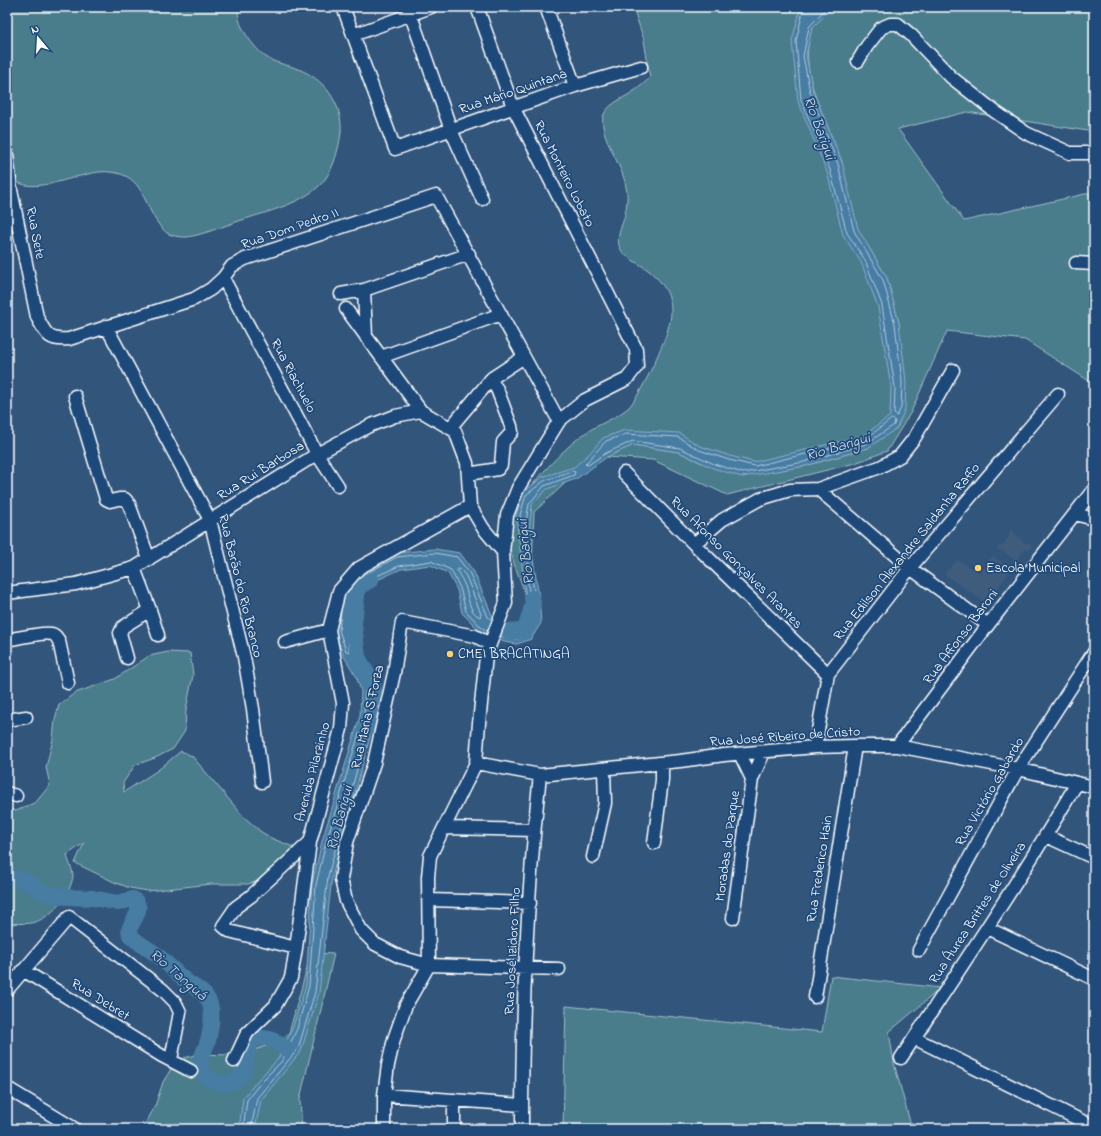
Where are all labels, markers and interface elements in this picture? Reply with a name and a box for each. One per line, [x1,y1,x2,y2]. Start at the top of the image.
north arrow [18,18,58,58]
text: N [29,21,41,38]
street label: Rua Mário Quintana [456,64,570,120]
water label: Rio Barigui [796,93,841,164]
street label: Rua Monteiro Lobato [528,117,600,231]
street label: Rua Dom Pedro II [238,203,342,255]
street label: Rua Sete [20,205,51,262]
street label: Rua Riachuelo [265,335,321,417]
water label: Rio Barigui [803,427,874,468]
street label: Rua Rui Barbosa [213,436,309,506]
street label: Rua Edilson Alexandre Saldanha Raffo [829,459,985,645]
street label: Rua Afonso Gonçalves Arantes [665,492,807,634]
street label: Rua Barão do Rio Branco [212,512,268,660]
water label: Rio Barigui [511,517,541,586]
place label: Escola Municipal [986,558,1080,579]
marker: Escola Municipal [973,563,983,573]
street label: Rua Affonso Baroni [918,585,1004,689]
place label: CMEI BRACATINGA [458,644,570,665]
marker: CMEI BRACATINGA [445,649,455,659]
street label: Rua Maria S Forza [346,663,390,771]
street label: Avenida Pilarzinho [290,720,336,824]
street label: Rua José Ribeiro de Cristo [709,721,861,753]
street label: Rua Victório Gabardo [950,733,1030,851]
water label: Rio Barigui [321,782,360,853]
street label: Moradas do Parque [710,789,746,903]
street label: Rua Frederico Hain [801,814,839,924]
street label: Rua Áurea Brittes de Oliveira [923,837,1032,988]
street label: Rua José Izidoro Filho [499,887,527,1015]
water label: Rio Tanguá [144,944,213,1008]
street label: Rua Debret [66,974,134,1027]

